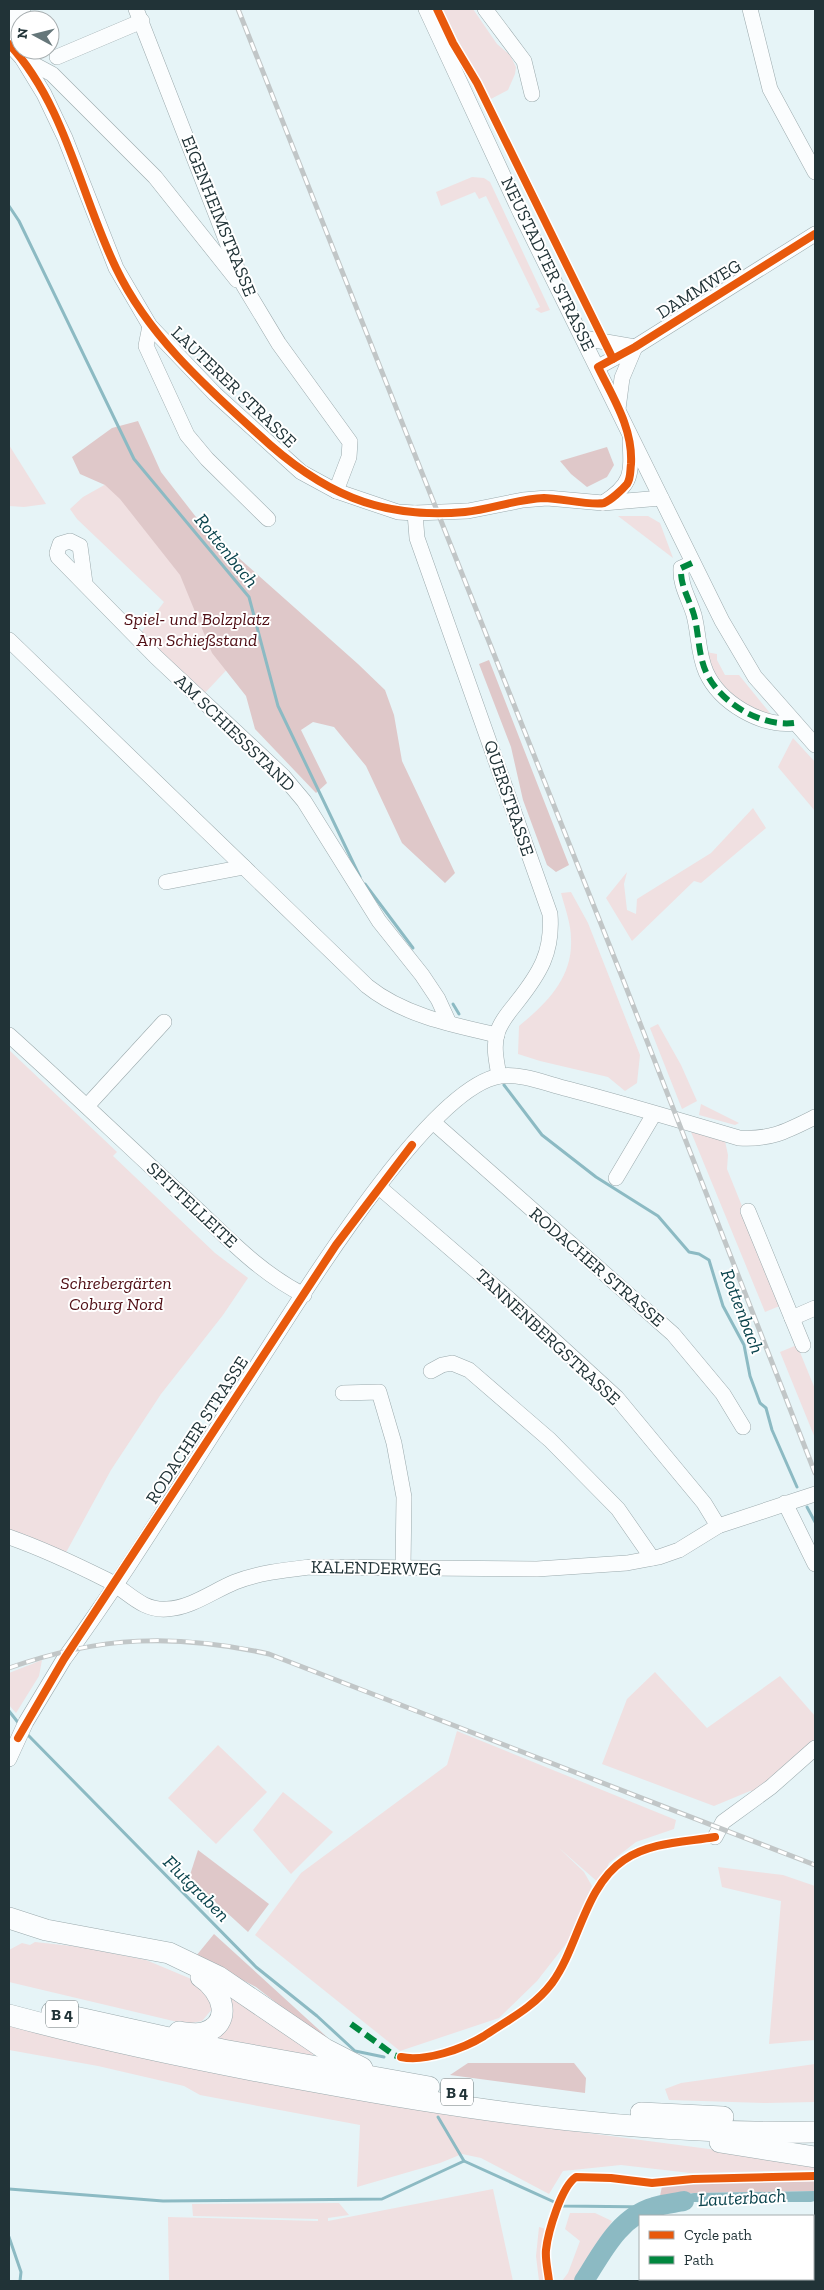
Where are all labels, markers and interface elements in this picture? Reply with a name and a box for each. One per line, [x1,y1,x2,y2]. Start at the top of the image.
north arrow [10,10,60,60]
text: N [14,27,32,40]
street label: EIGENHEIMSTRASSE [177,132,261,300]
street label: NEUSTADTER STRASSE [496,173,600,355]
street label: DAMMWEG [653,254,745,324]
street label: LAUTERER STRASSE [167,322,301,452]
water label: Rottenbach [190,509,263,592]
park label: Spiel- und Bolzplatz Am Schießstand [124,608,270,651]
street label: AM SCHIESSSTAND [170,670,300,796]
street label: QUERSTRASSE [479,737,539,859]
street label: SPITTELLEITE [142,1157,242,1253]
street label: RODACHER STRASSE [525,1202,669,1332]
street label: TANNENBERGSTRASSE [471,1264,625,1410]
water label: Rottenbach [716,1266,769,1357]
park label: Schrebergärten Coburg Nord [60,1272,172,1315]
street label: RODACHER STRASSE [141,1352,253,1508]
street label: KALENDERWEG [311,1556,441,1580]
water label: Flutgraben [158,1850,235,1927]
road number: B 4 [46,2000,78,2028]
road number: B 4 [441,2078,473,2106]
water label: Lauterbach [697,2184,787,2211]
legend [639,2215,814,2280]
text: Cycle path [684,2226,753,2244]
text: Path [684,2251,714,2269]

